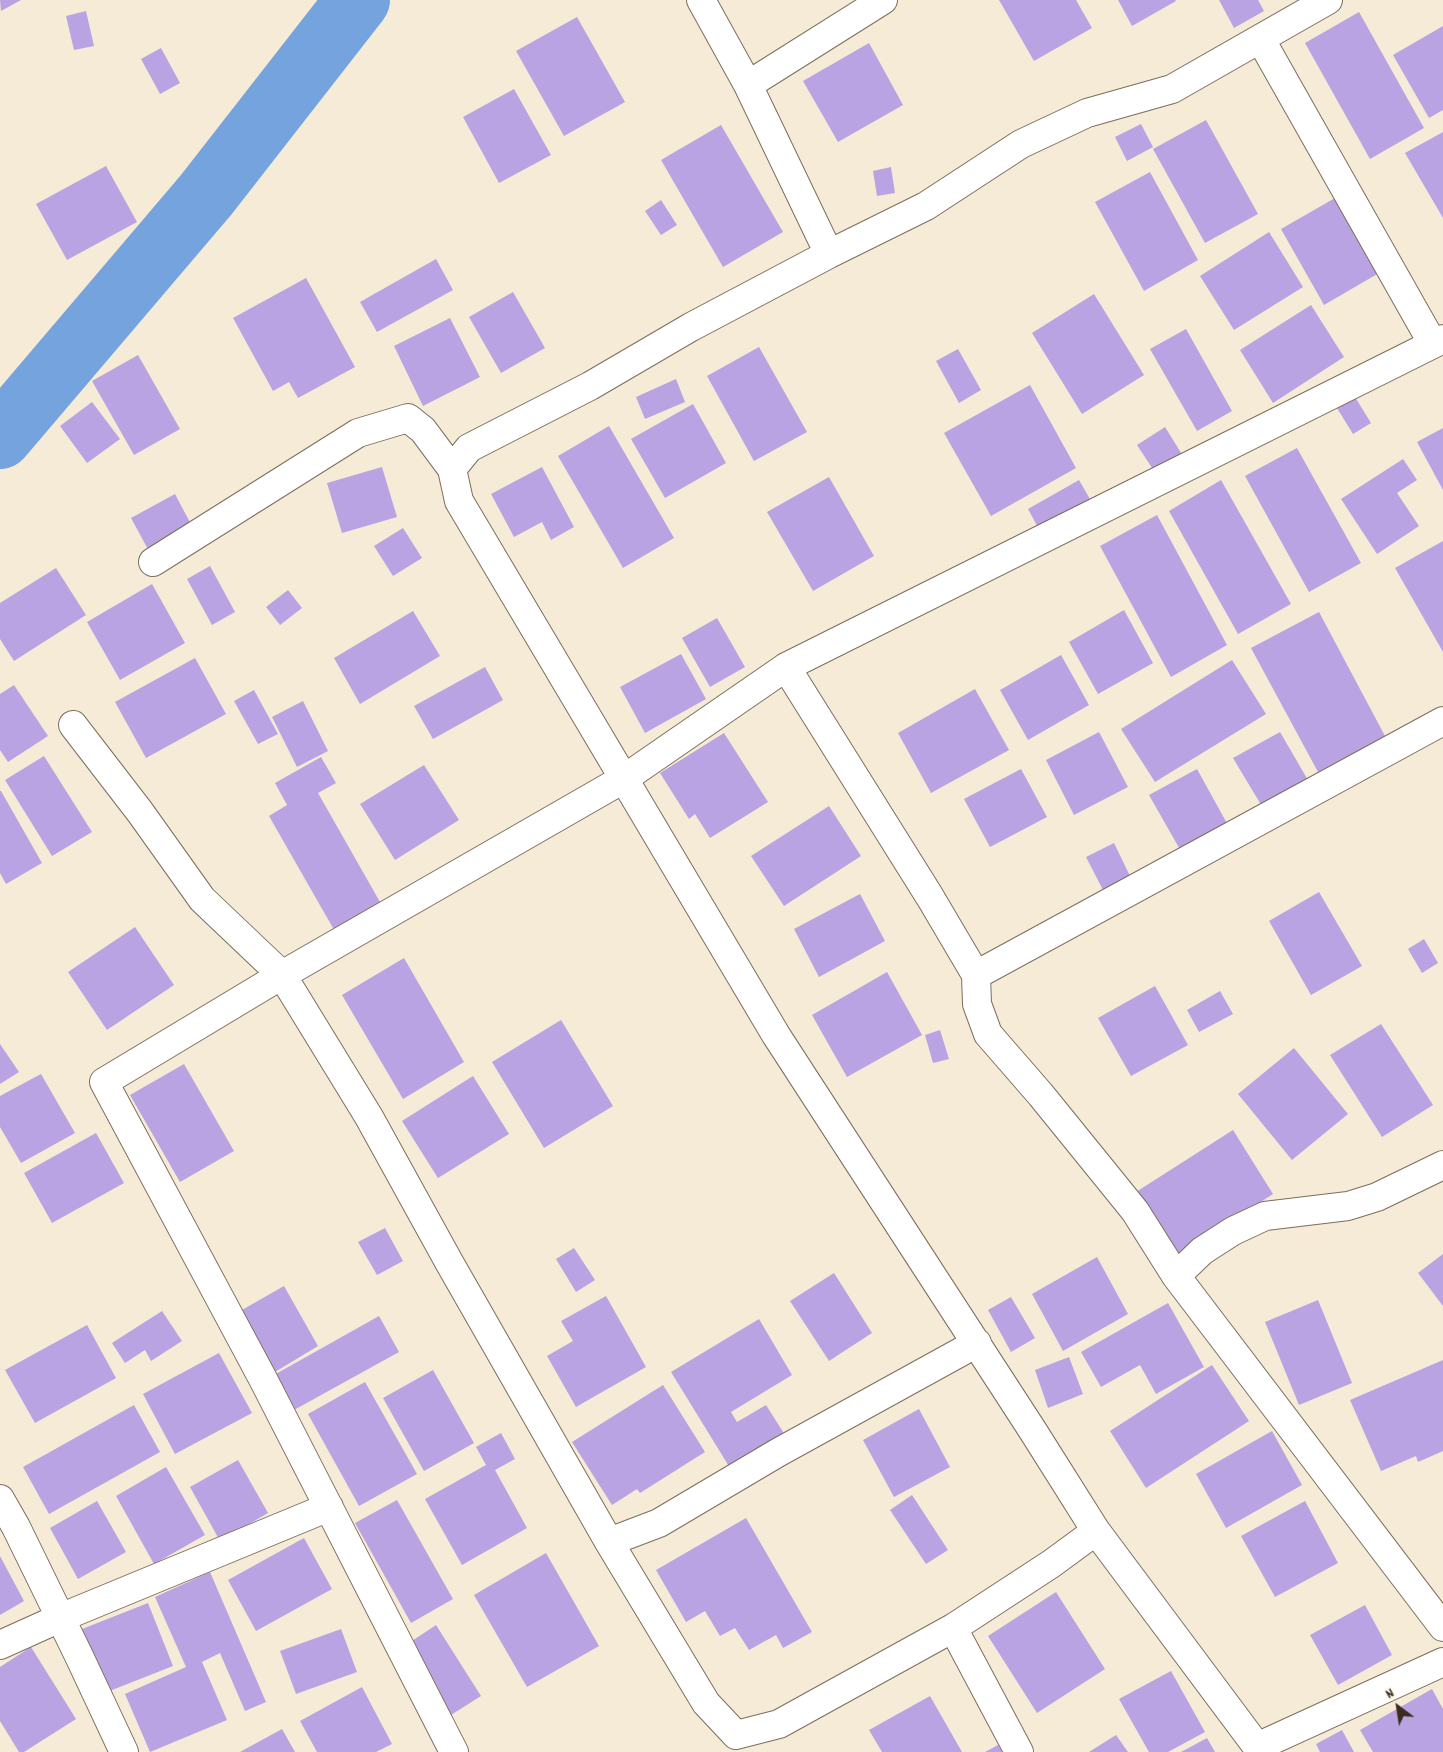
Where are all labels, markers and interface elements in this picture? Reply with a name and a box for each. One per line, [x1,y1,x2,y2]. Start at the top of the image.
north arrow [1373,1682,1423,1732]
text: N [1382,1684,1398,1705]

